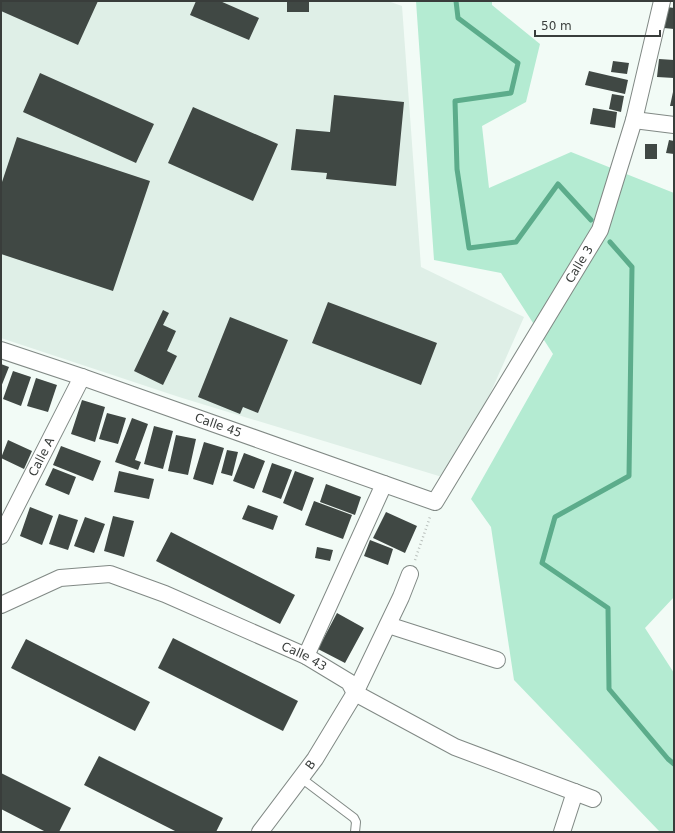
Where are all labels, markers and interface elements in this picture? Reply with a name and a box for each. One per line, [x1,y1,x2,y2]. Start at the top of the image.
scale bar [535,12,660,38]
text: 50 m [541,19,572,33]
street label: Calle 3 [563,243,596,285]
street label: Calle 45 [193,411,244,440]
street label: Calle A [26,434,57,479]
street label: Calle 43 [279,639,329,674]
street label: B [302,757,319,772]

